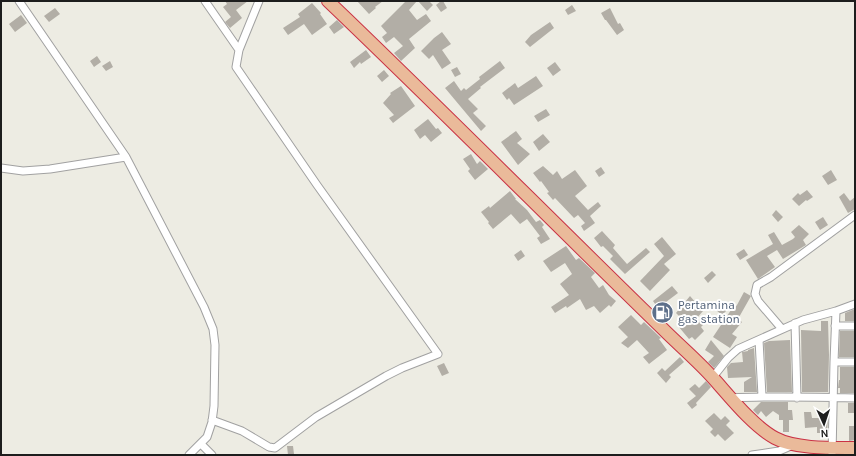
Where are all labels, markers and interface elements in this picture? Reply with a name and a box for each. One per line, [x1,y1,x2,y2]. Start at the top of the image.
place label: Pertamina gas station [678,298,740,326]
fuel station icon: Pertamina gas station [650,299,676,325]
north arrow [804,404,844,444]
text: N [820,427,829,440]

